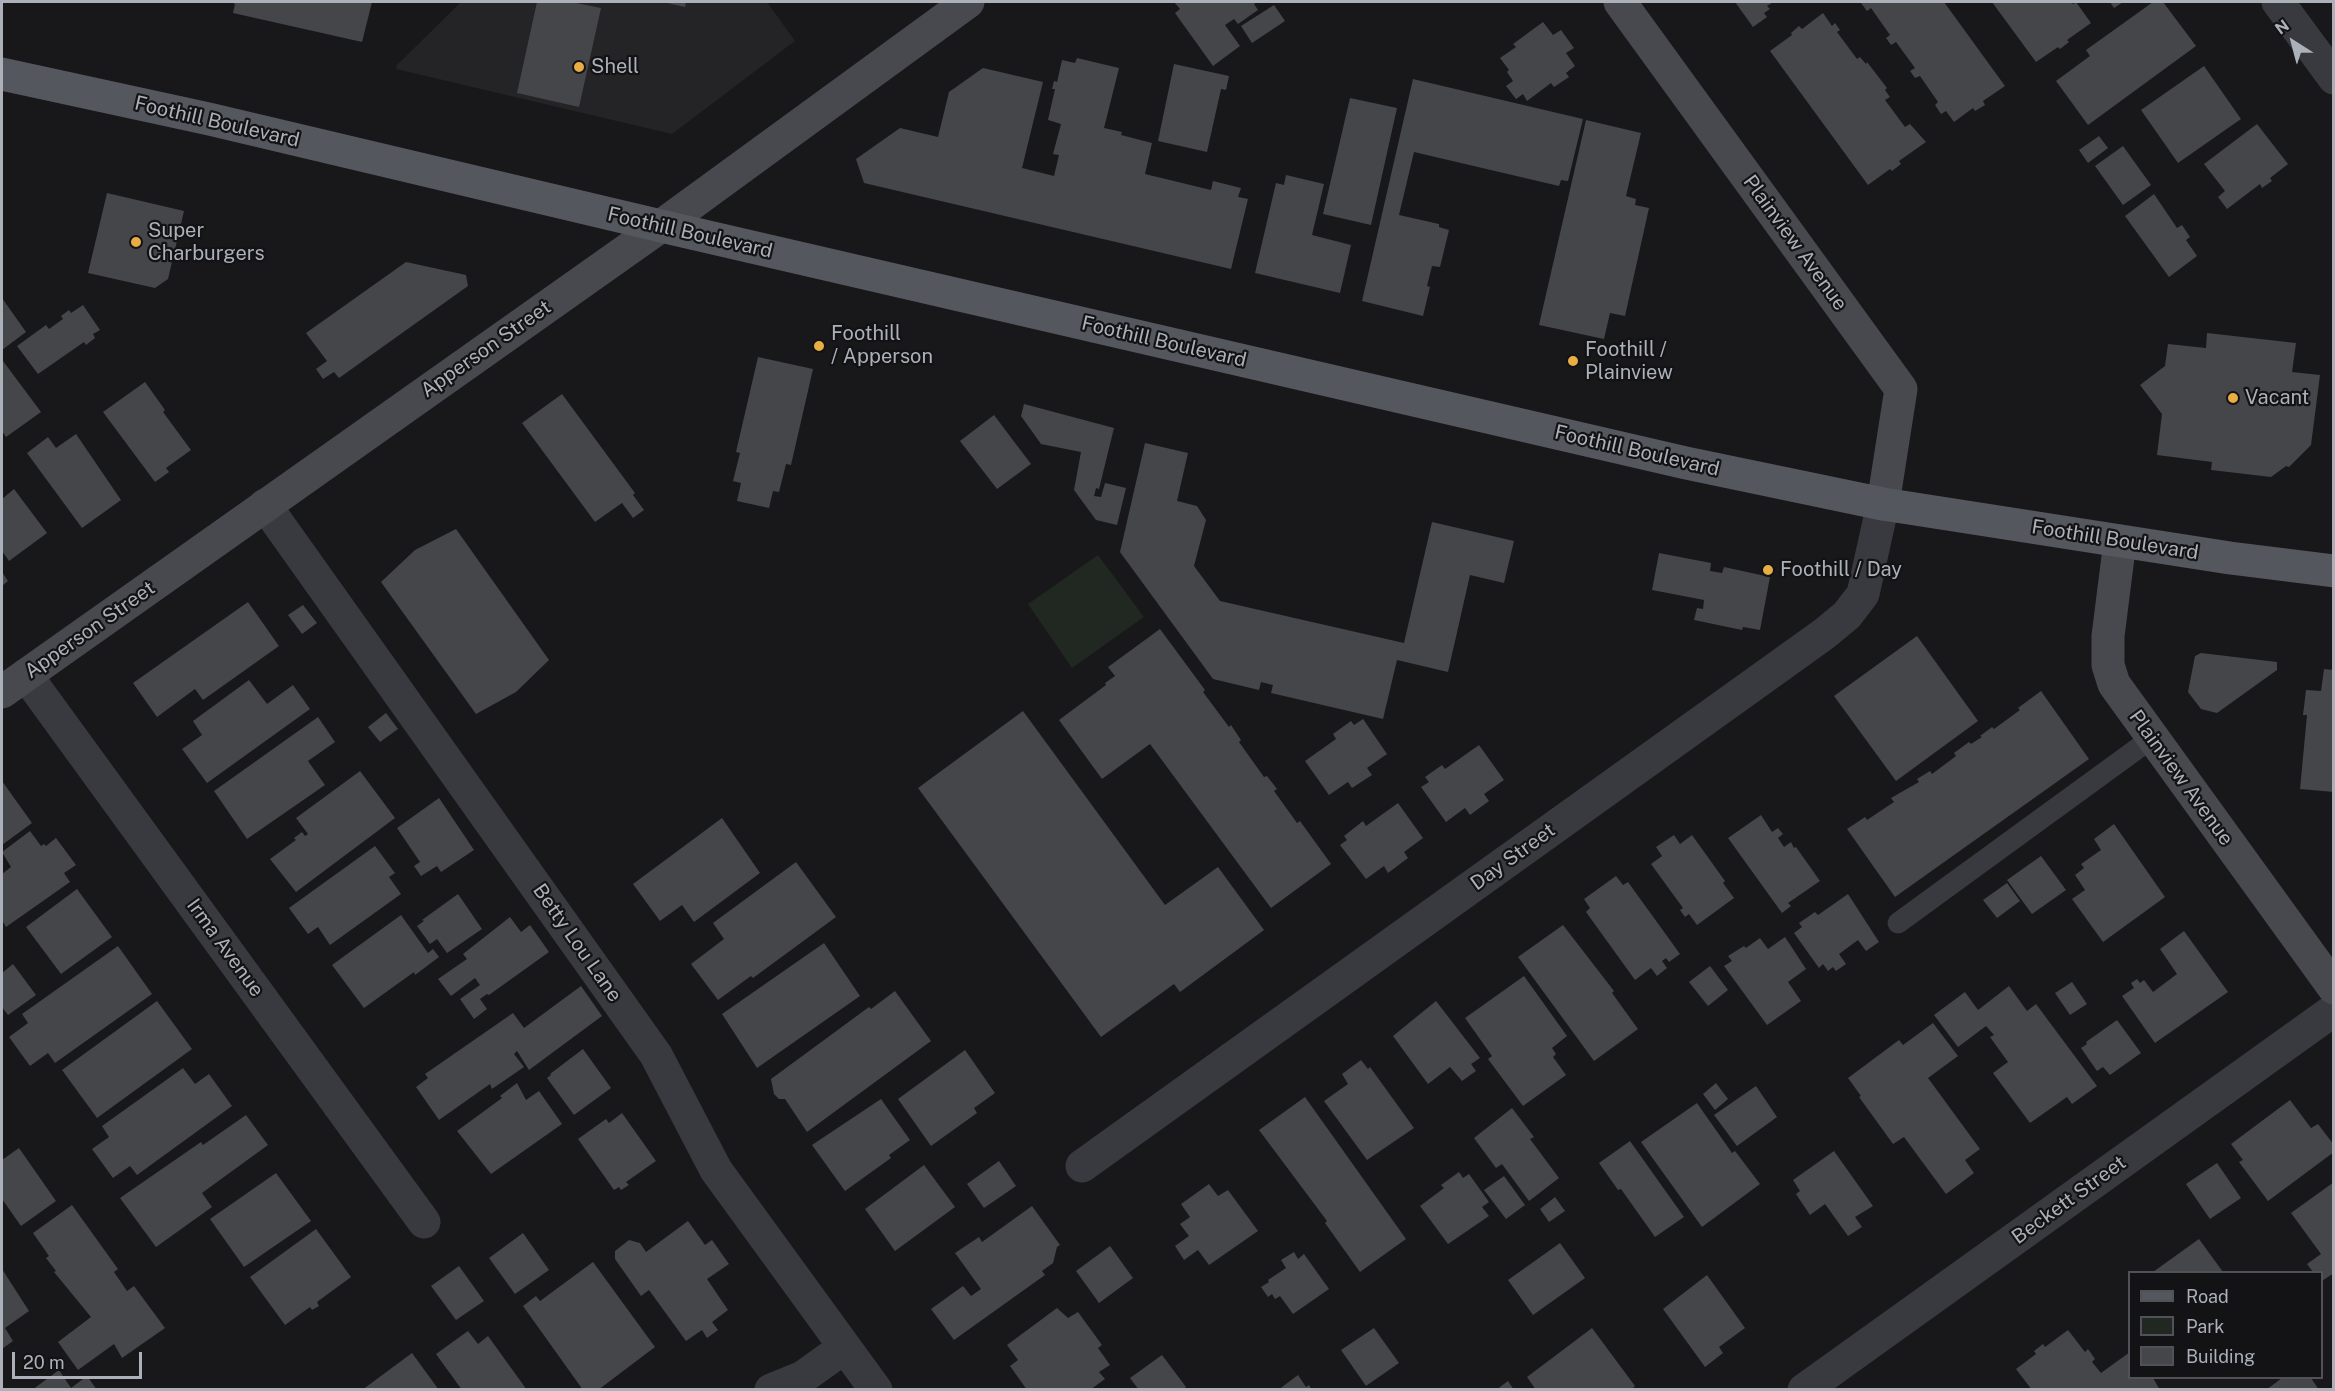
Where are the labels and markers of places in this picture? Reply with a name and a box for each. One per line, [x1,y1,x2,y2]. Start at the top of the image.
place label: Shell [591,55,639,79]
marker: Shell [572,60,586,74]
place label: Super Charburgers [148,219,265,266]
marker: Super Charburgers [129,235,143,249]
place label: Foothill / Apperson [831,322,933,369]
place label: Foothill / Plainview [1585,338,1673,385]
marker: Foothill / Apperson [812,339,826,353]
marker: Foothill / Plainview [1566,354,1580,368]
place label: Vacant [2245,386,2309,410]
marker: Vacant [2226,391,2240,405]
place label: Foothill / Day [1780,558,1902,582]
marker: Foothill / Day [1761,563,1775,577]

